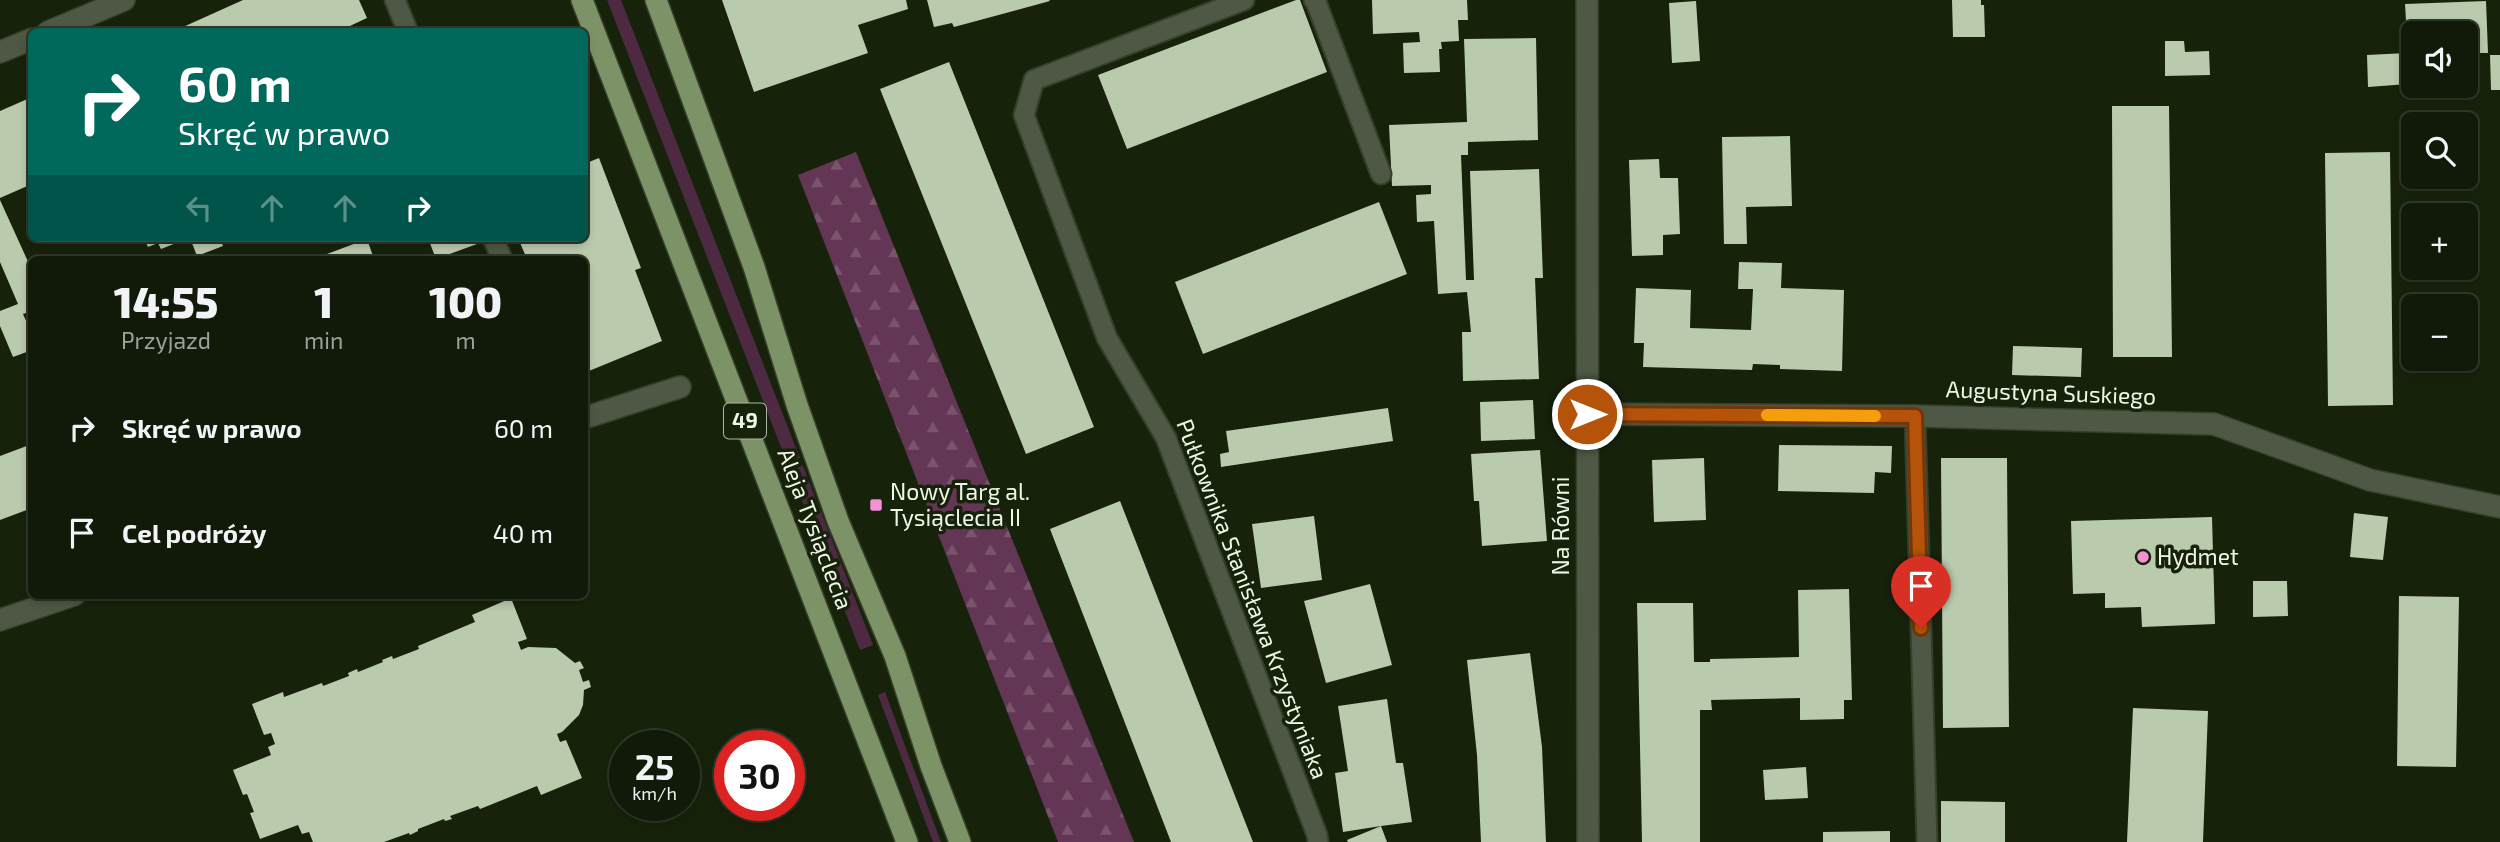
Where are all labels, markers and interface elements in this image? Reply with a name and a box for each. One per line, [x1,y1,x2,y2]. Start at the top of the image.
map controls [2401,21,2478,371]
button: sound [2401,21,2478,98]
text: 60 m [178,53,292,112]
icon: right [63,56,154,147]
button: search [2401,112,2478,189]
text: Skręć w prawo [178,113,390,151]
icon: left [180,189,218,227]
icon: ahead [253,189,291,227]
icon: ahead [326,189,364,227]
icon: right [399,189,437,227]
button: + [2401,203,2478,280]
text: 14:55 [114,276,218,326]
text: 1 [314,276,333,326]
text: 100 [429,276,502,326]
button: − [2401,294,2478,371]
text: Przyjazd [121,326,211,354]
text: min [304,326,343,354]
text: m [456,326,476,354]
street label: Augustyna Suskiego [1945,374,2157,410]
position arrow [1550,377,1624,451]
road number: 49 [724,404,766,438]
icon: right [63,409,101,447]
text: Skręć w prawo [122,412,302,443]
text: 60 m [494,412,553,443]
street label: Pułkownika Stanisława Krzystyniaka [1171,415,1335,783]
street label: Aleja Tysiąclecia [772,444,860,613]
street label: Na Równi [1546,476,1574,576]
place label: Nowy Targ al. Tysiąclecia II [890,477,1030,531]
marker: Nowy Targ al. Tysiąclecia II [868,497,884,513]
icon: arrive [63,514,101,552]
text: Cel podróży [122,517,267,548]
text: 40 m [493,517,553,548]
place label: Hydmet [2157,542,2239,570]
marker: Hydmet [2135,549,2151,565]
pin [1891,556,1951,628]
icon: arrive [1902,567,1940,605]
speed limit sign: 30 [714,730,805,821]
text: 25 [635,745,674,787]
text: km/h [632,782,677,804]

